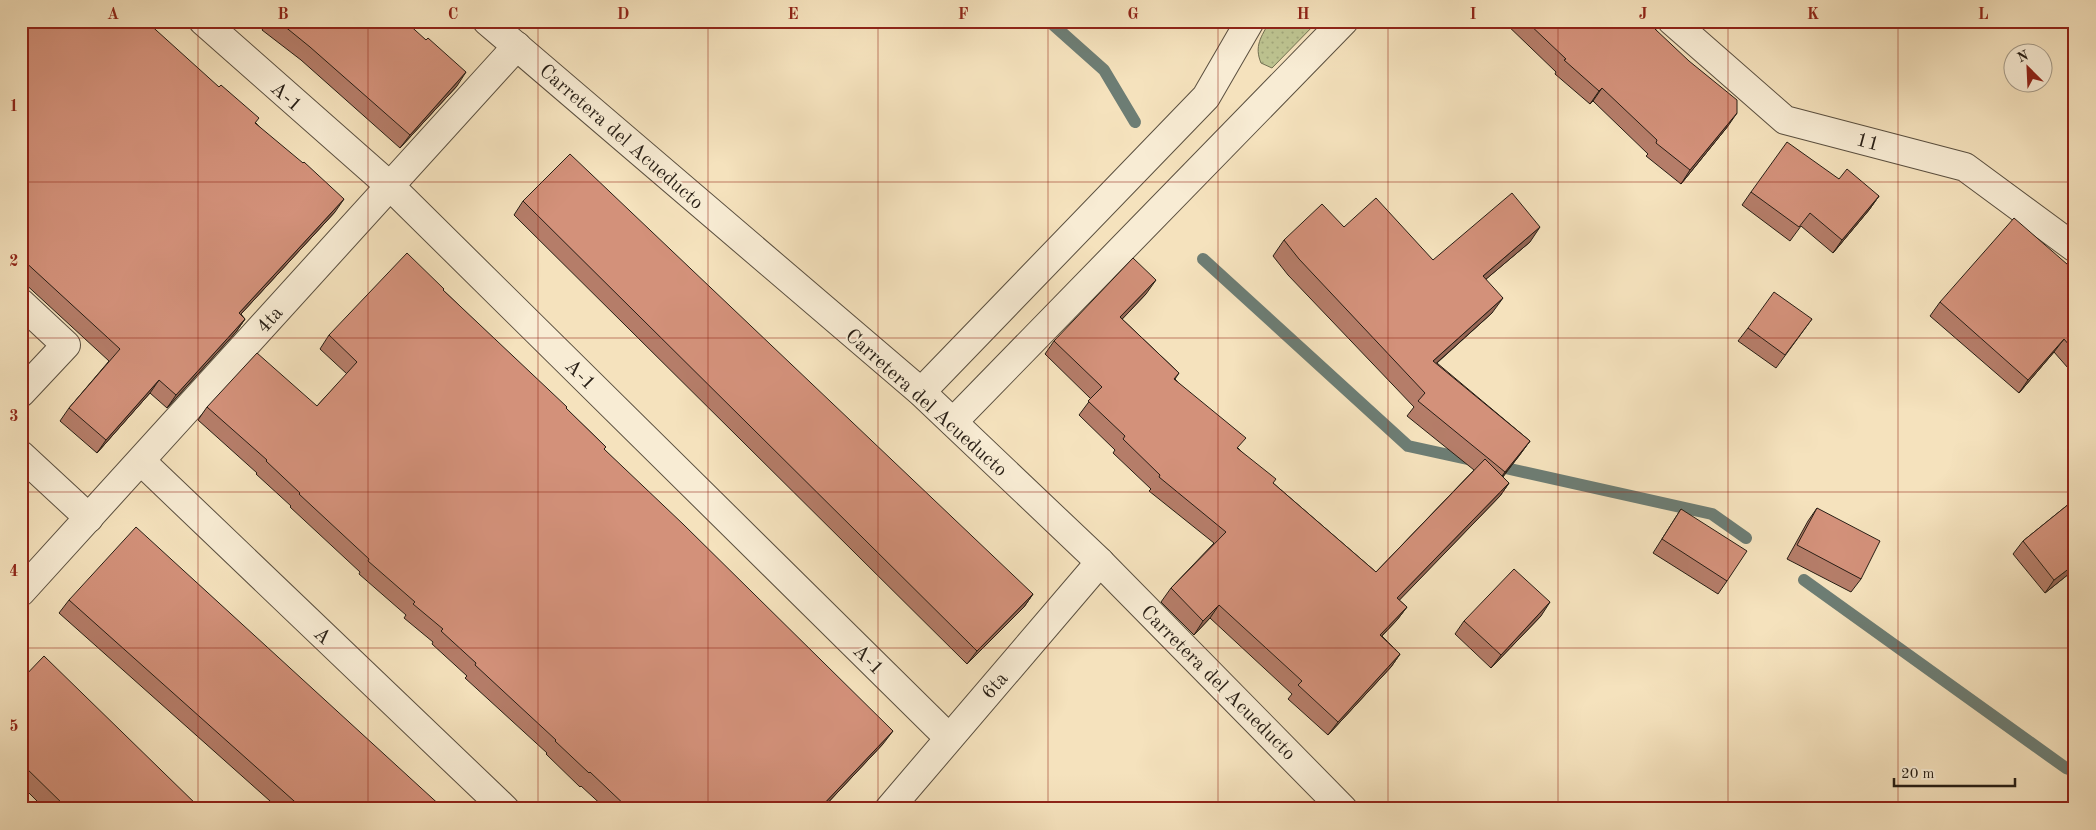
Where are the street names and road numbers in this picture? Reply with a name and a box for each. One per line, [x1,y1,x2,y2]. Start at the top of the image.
street label: Carretera del Acueducto [535,61,707,214]
street label: A-1 [266,79,305,116]
street label: 11 [1854,130,1881,156]
street label: 4ta [254,303,288,338]
street label: Carretera del Acueducto [841,326,1010,481]
street label: A-1 [560,356,599,395]
street label: Carretera del Acueducto [1136,602,1299,765]
street label: A [309,624,334,649]
street label: A-1 [848,641,887,680]
street label: 6ta [979,669,1012,704]

